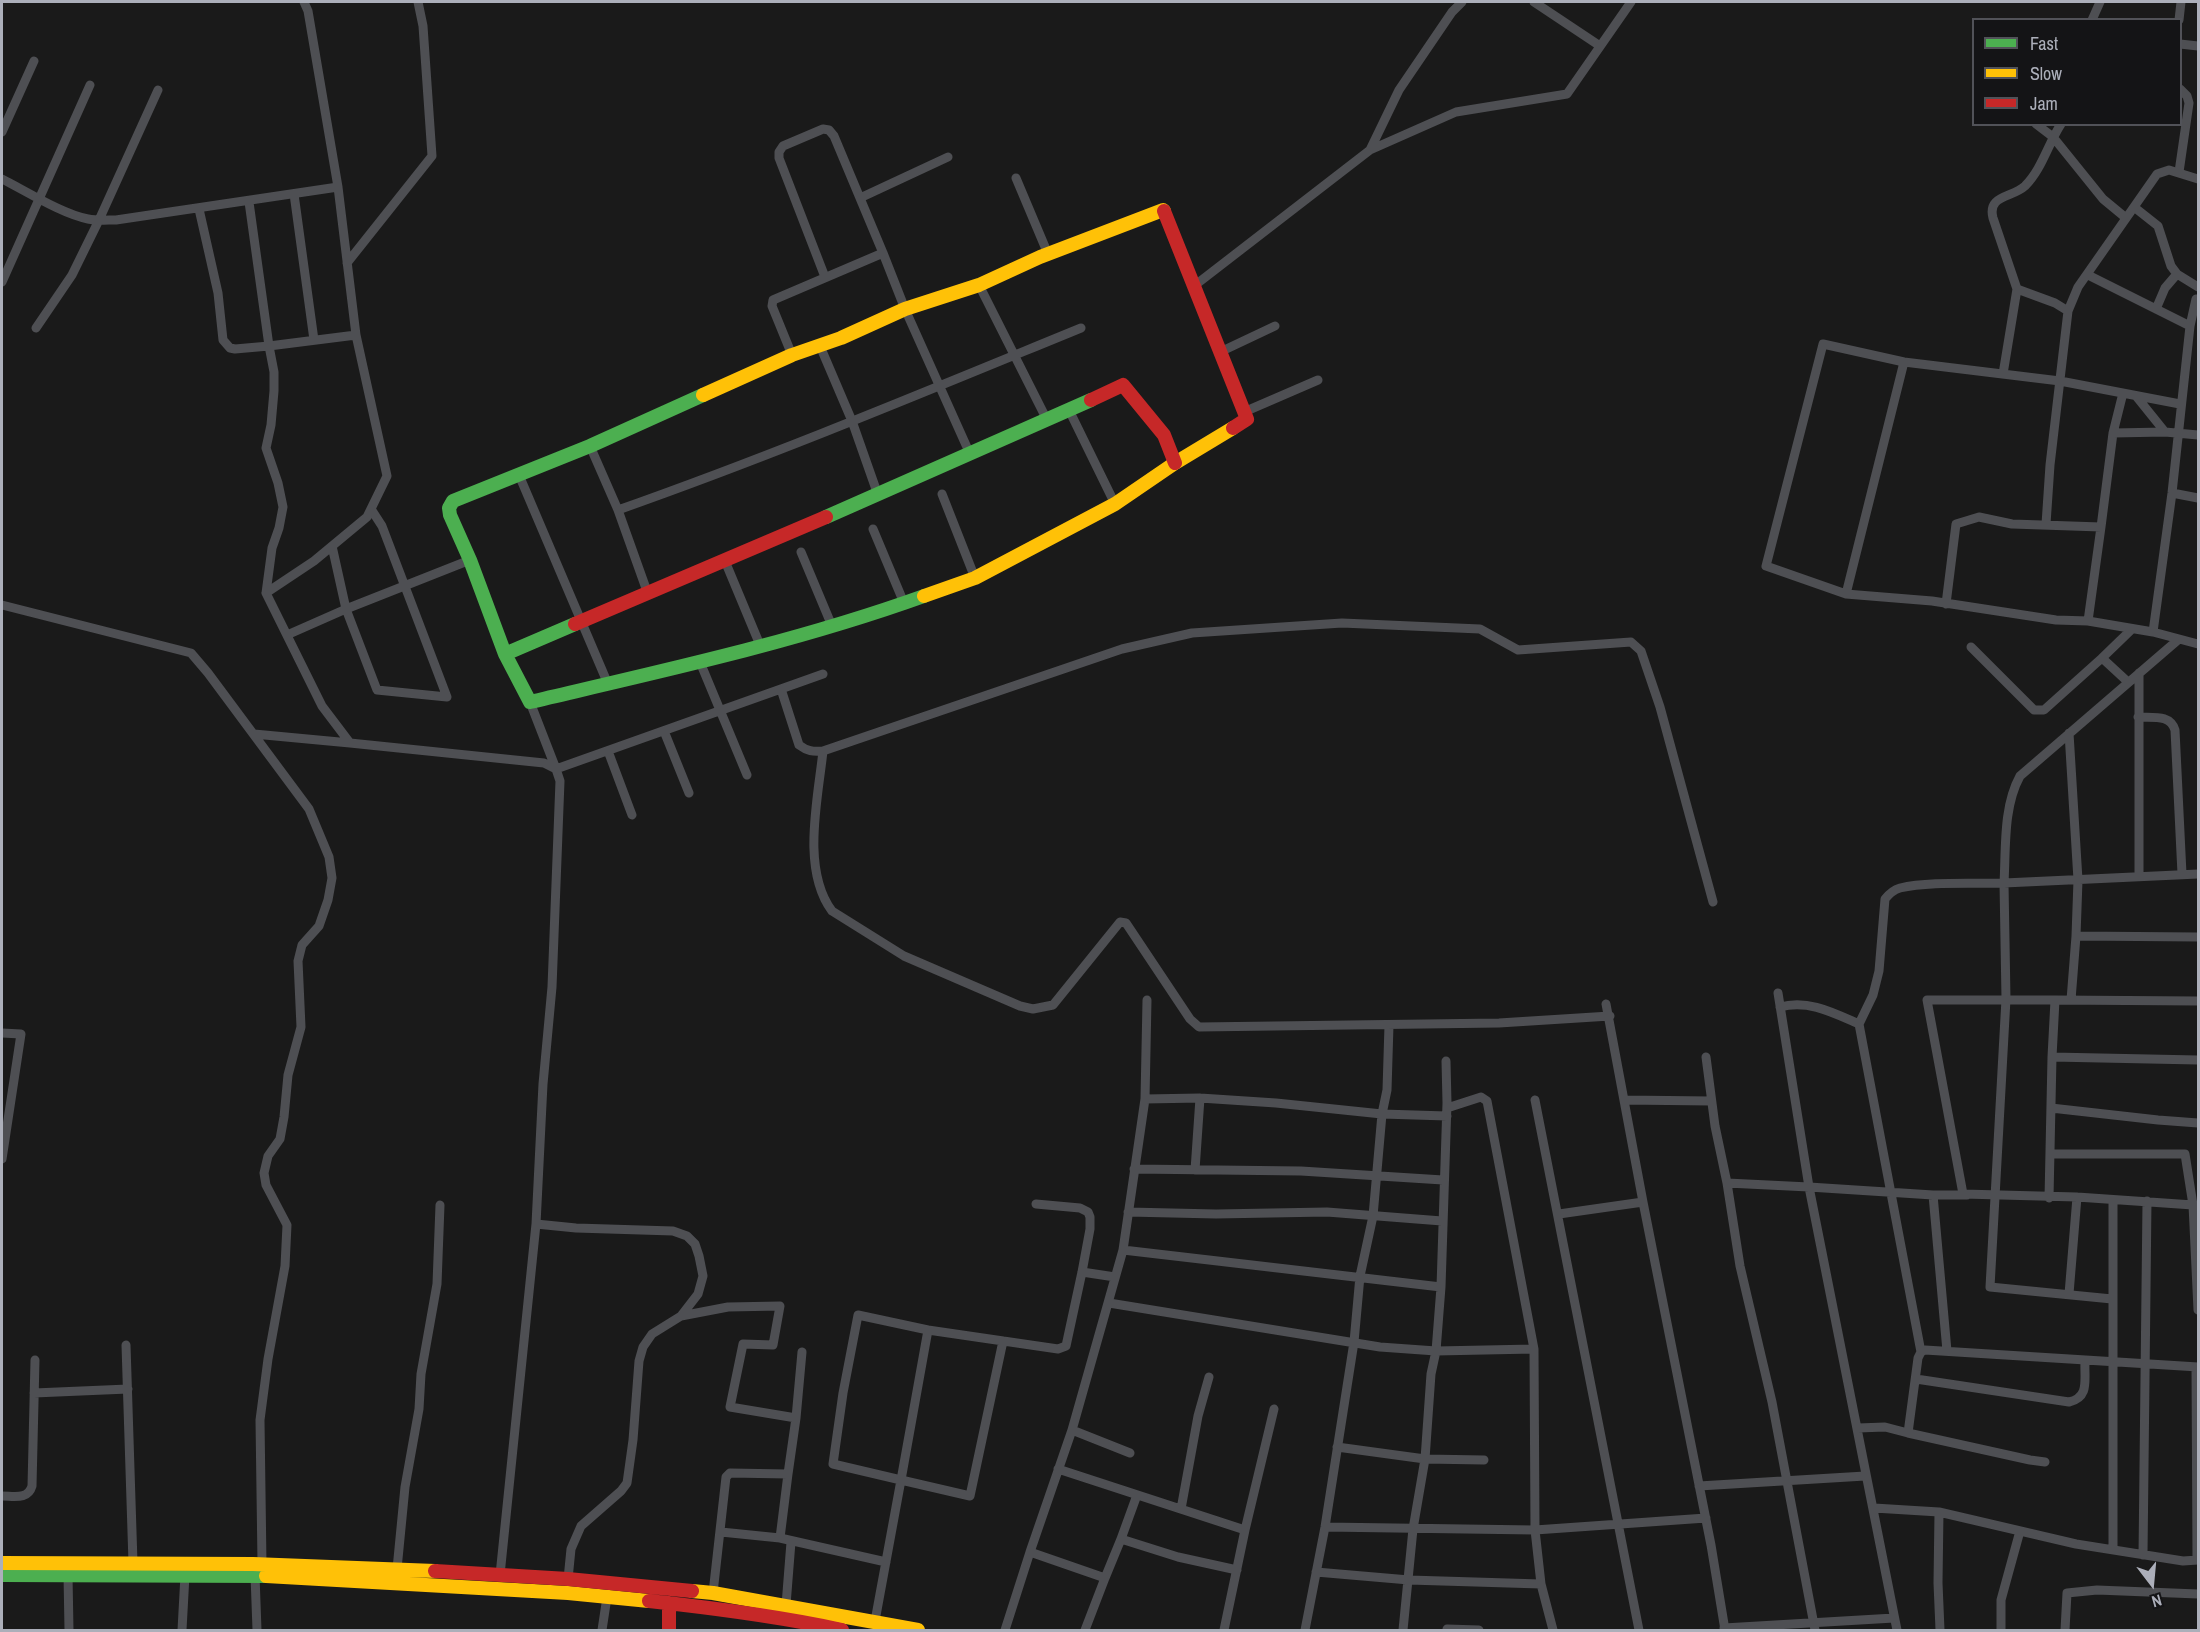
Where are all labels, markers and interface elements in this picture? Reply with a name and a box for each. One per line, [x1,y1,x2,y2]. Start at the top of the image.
legend [1972,18,2182,126]
text: Fast [2030,31,2058,56]
text: Slow [2030,61,2062,86]
text: Jam [2030,91,2058,116]
north arrow [2122,1554,2182,1614]
text: N [2149,1589,2165,1613]

